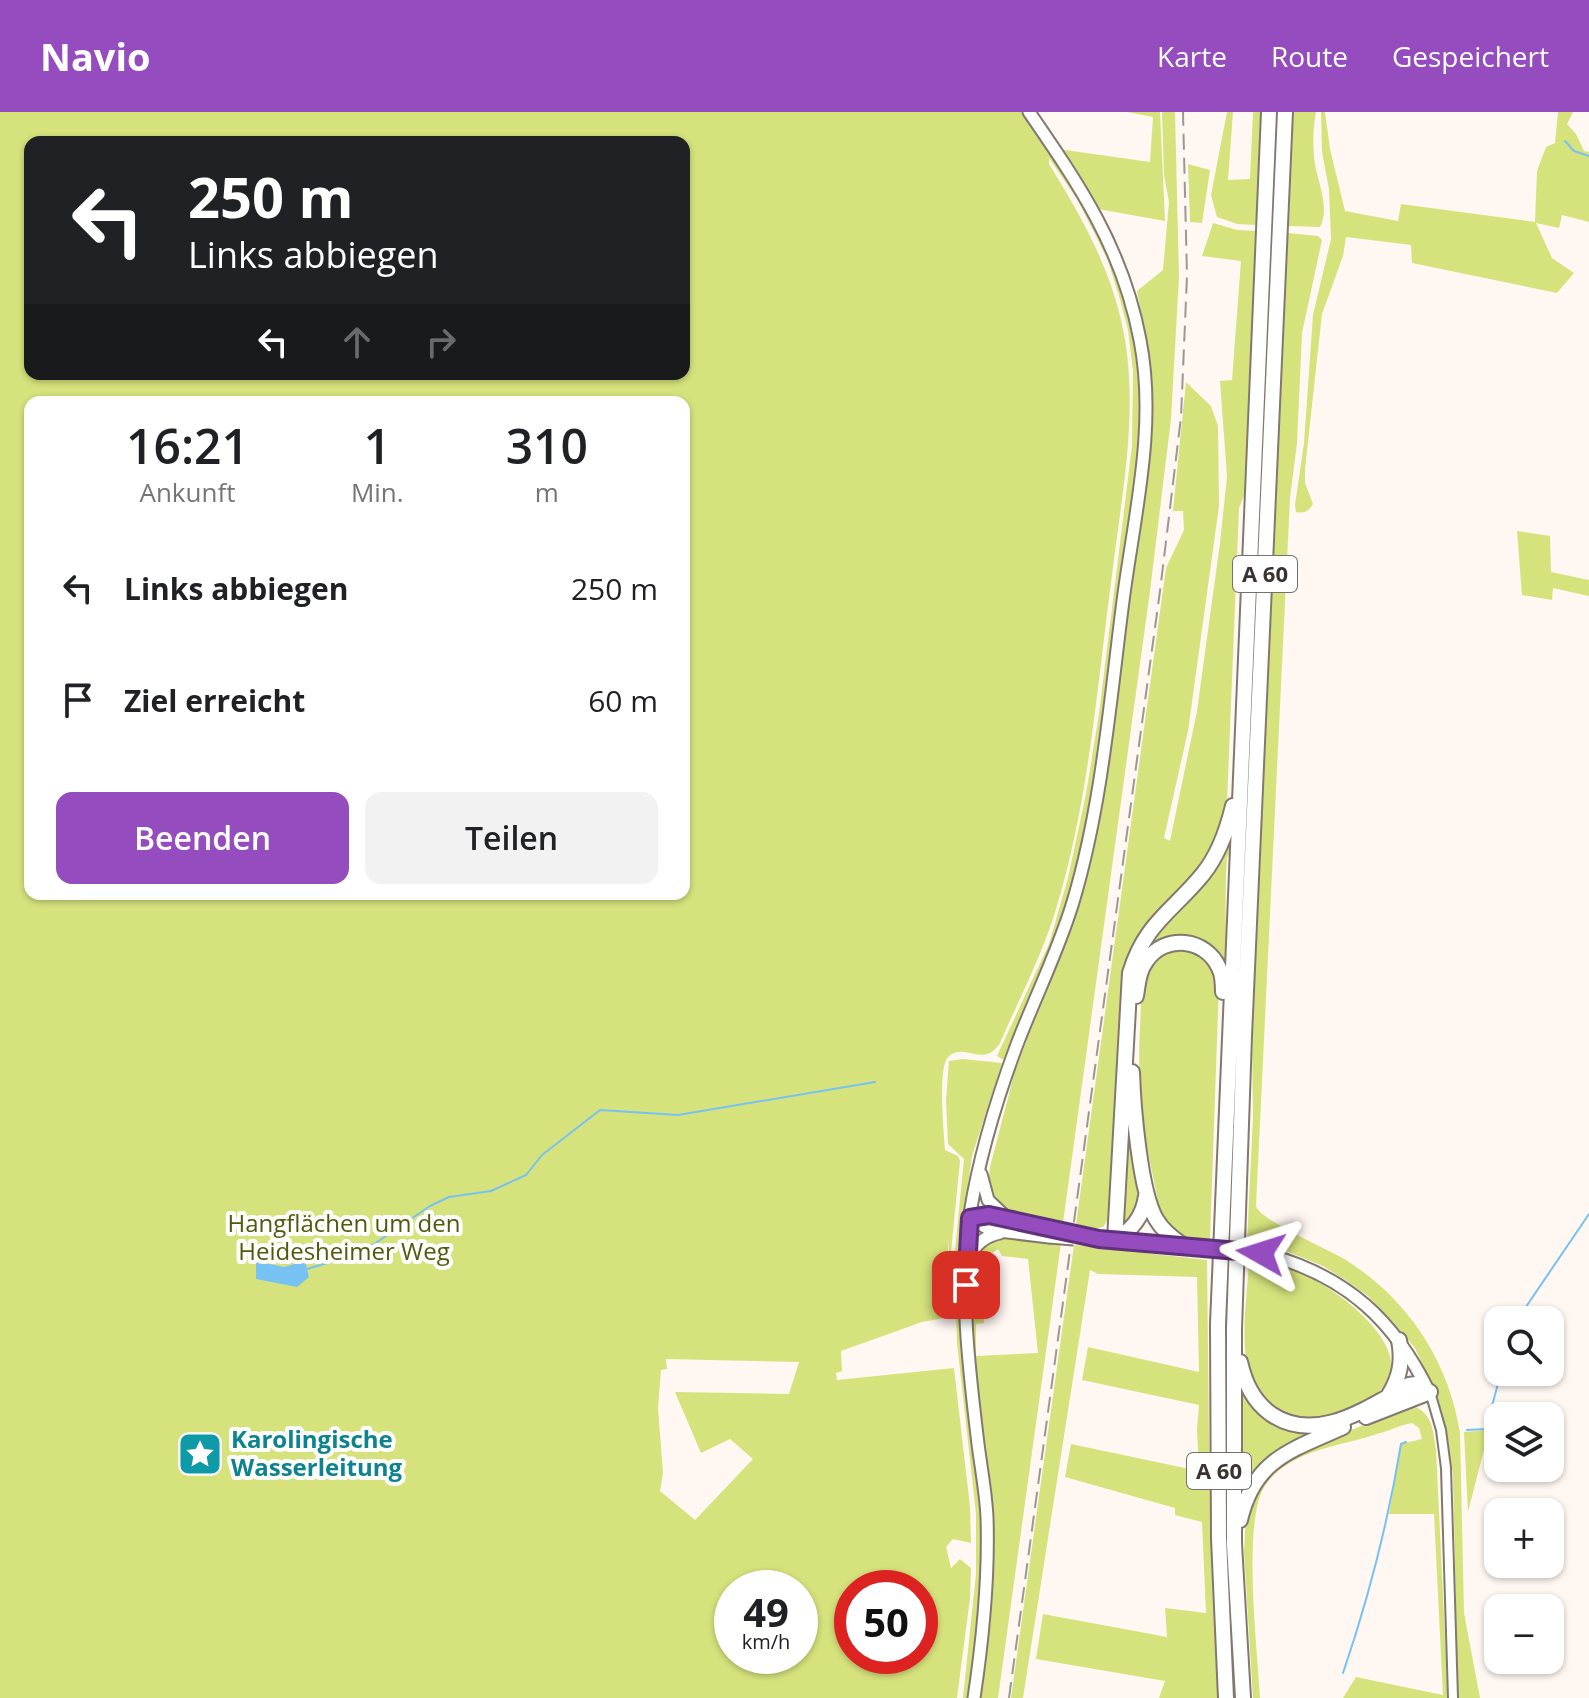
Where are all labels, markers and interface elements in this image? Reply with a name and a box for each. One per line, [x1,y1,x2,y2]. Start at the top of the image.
text: Navio [40,30,151,82]
text: Karte [1157,37,1227,75]
text: Route [1271,37,1348,75]
text: Gespeichert [1392,37,1549,75]
text: 250 m [188,158,354,234]
icon: left [56,168,160,272]
text: Links abbiegen [188,230,439,279]
icon: left [251,320,295,364]
icon: ahead [335,320,379,364]
icon: right [419,320,463,364]
text: 16:21 [126,413,249,478]
text: 1 [364,413,391,478]
text: 310 [506,413,588,478]
text: Ankunft [139,474,235,510]
text: Min. [351,474,404,510]
text: m [535,474,559,510]
road number: A 60 [1233,556,1297,592]
icon: left [56,566,100,610]
text: Links abbiegen [124,568,349,609]
text: 250 m [571,568,658,609]
icon: arrive [56,678,100,722]
text: Ziel erreicht [124,680,305,721]
text: 60 m [588,680,658,721]
button: Beenden [56,792,349,884]
button: Teilen [365,792,658,884]
park label: Hangflächen um den Heidesheimer Weg [228,1206,460,1267]
position arrow [1219,1211,1303,1295]
pin [932,1251,1000,1319]
icon: arrive [944,1263,988,1307]
map controls [1484,1306,1564,1674]
button: search [1484,1306,1564,1386]
button: layers [1484,1402,1564,1482]
place label: Karolingische Wasserleitung [231,1422,402,1483]
place icon: Karolingische Wasserleitung [176,1430,224,1478]
road number: A 60 [1187,1453,1251,1489]
button: + [1484,1498,1564,1578]
speed limit sign: 50 [834,1570,938,1674]
text: 49 [743,1584,789,1639]
button: − [1484,1594,1564,1674]
text: km/h [742,1628,790,1655]

